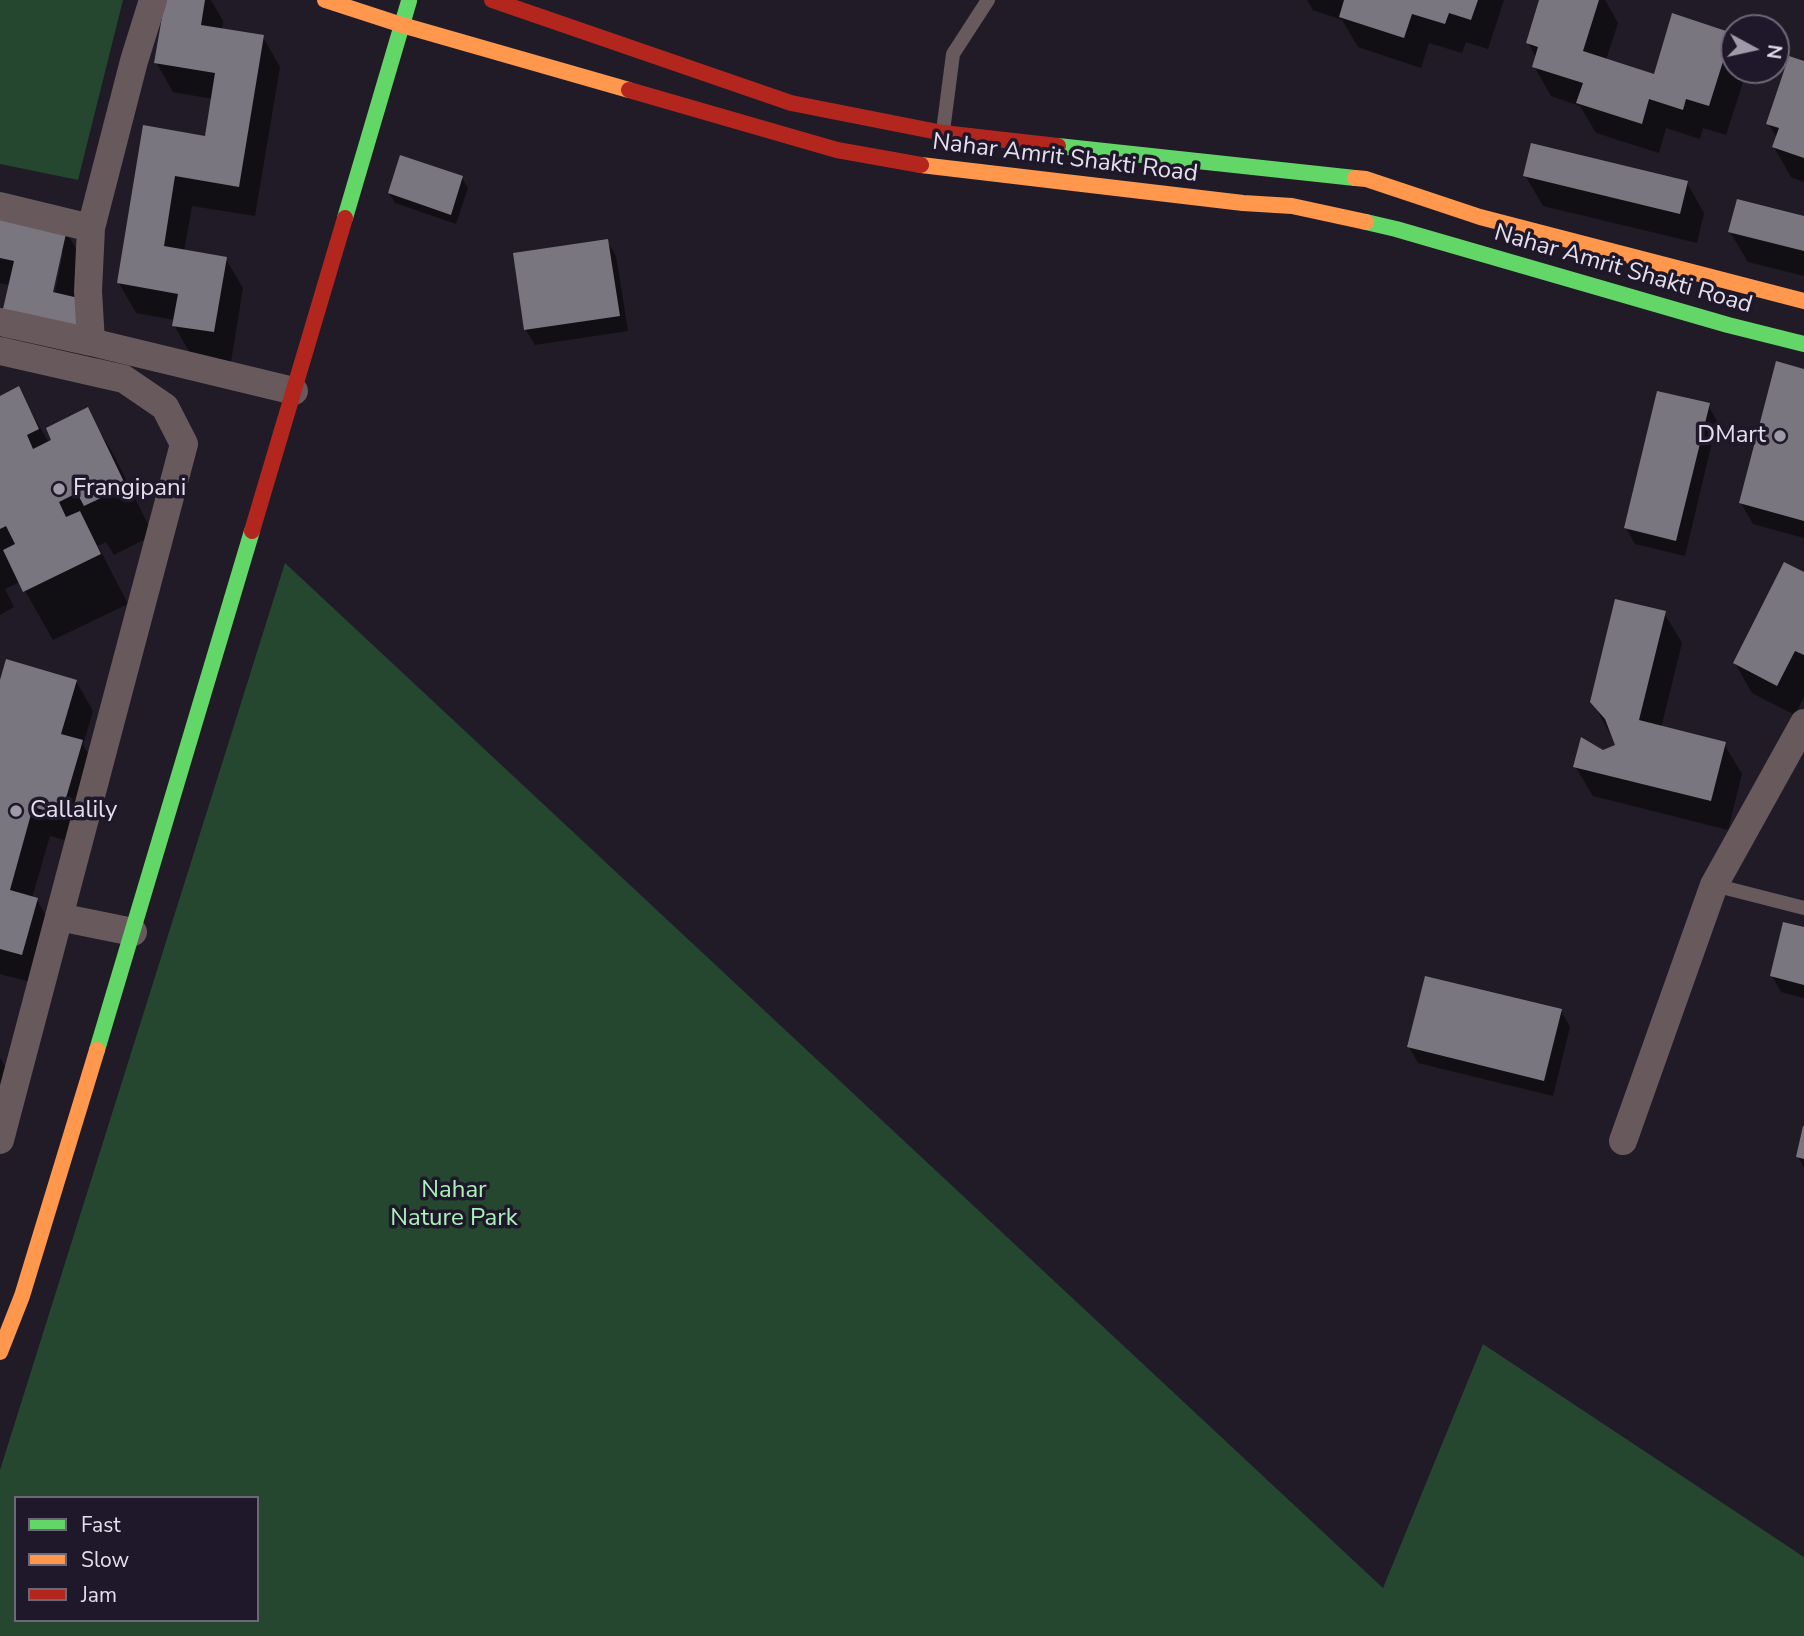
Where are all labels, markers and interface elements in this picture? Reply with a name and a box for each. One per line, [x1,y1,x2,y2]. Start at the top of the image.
north arrow [1720,14,1790,84]
text: N [1760,43,1788,60]
street label: Nahar Amrit Shakti Road [931,128,1199,190]
street label: Nahar Amrit Shakti Road [1491,219,1755,321]
place label: DMart [1697,422,1766,450]
marker: DMart [1772,428,1788,444]
place label: Frangipani [73,475,186,503]
marker: Frangipani [51,481,67,497]
place label: Callalily [30,797,117,825]
marker: Callalily [8,803,24,819]
park label: Nahar Nature Park [390,1177,518,1233]
legend [14,1496,259,1622]
text: Fast [81,1511,121,1539]
text: Slow [81,1546,129,1574]
text: Jam [81,1581,117,1609]

